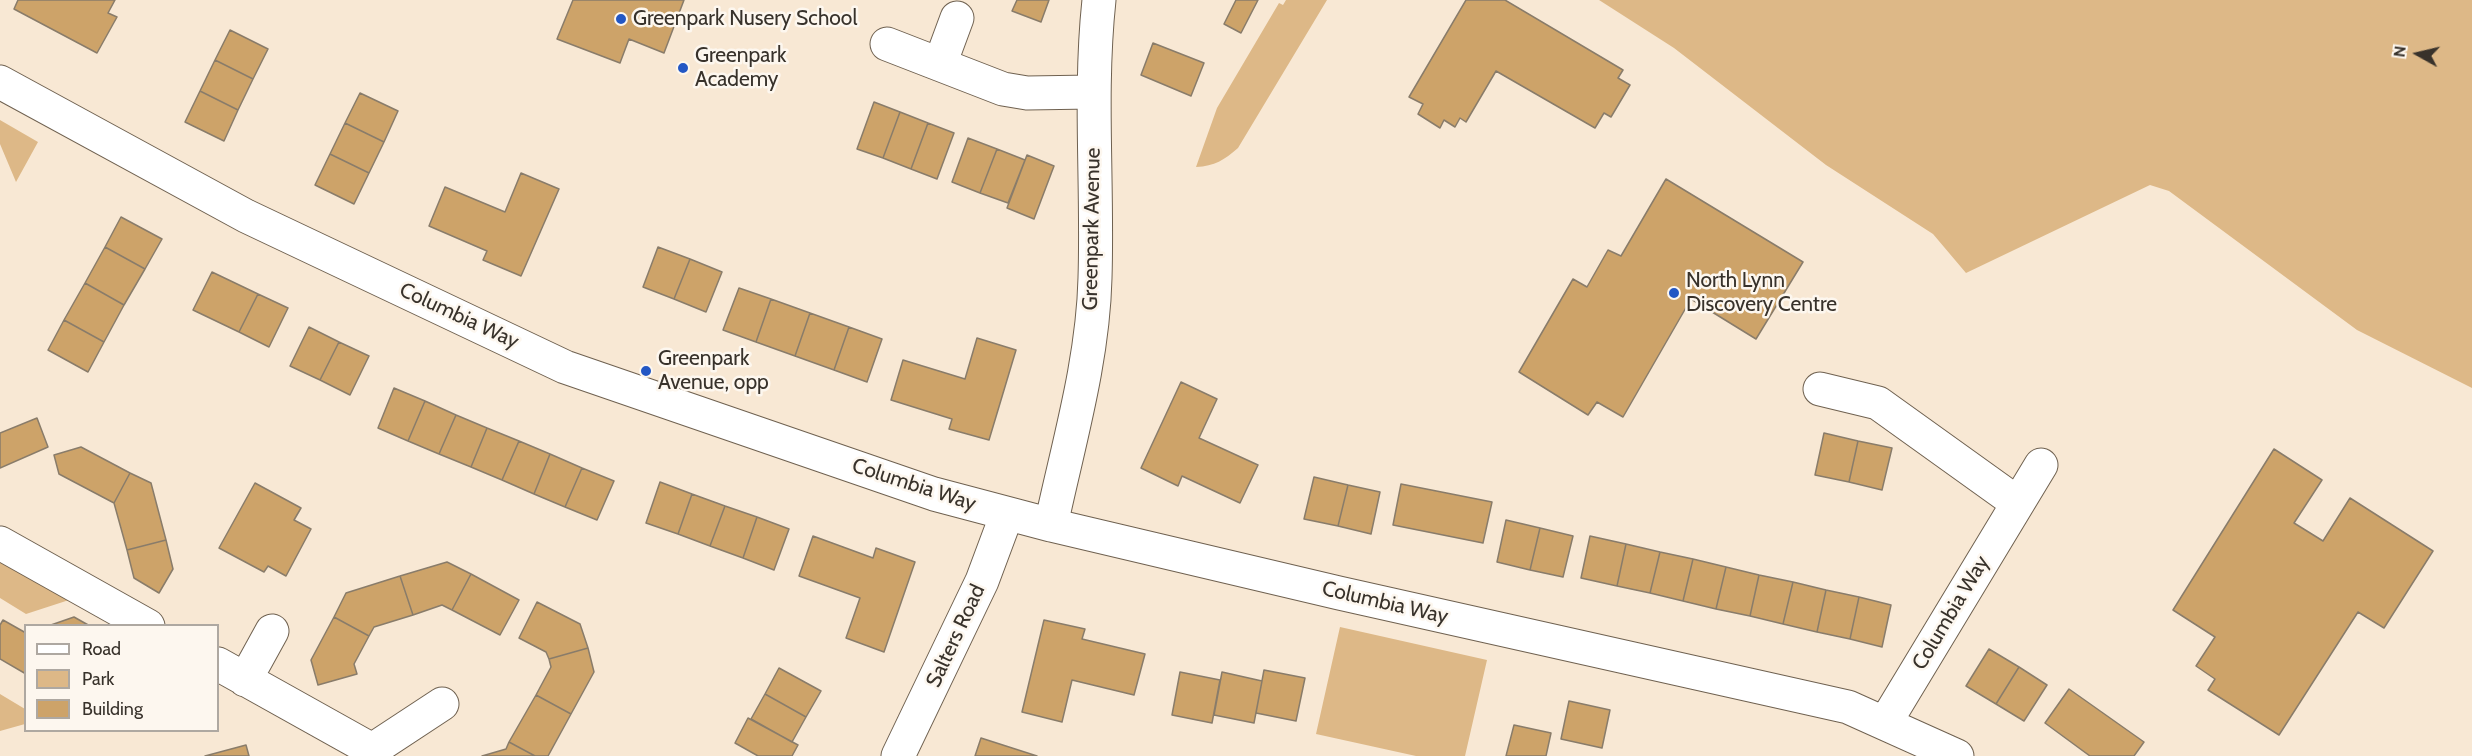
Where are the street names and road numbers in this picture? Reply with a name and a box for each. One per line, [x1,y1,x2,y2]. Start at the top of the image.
street label: Greenpark Avenue [1078,147,1106,311]
street label: Columbia Way [395,277,523,355]
street label: Columbia Way [849,453,979,517]
street label: Columbia Way [1907,551,1995,675]
street label: Columbia Way [1319,576,1451,630]
street label: Salters Road [921,581,991,691]

